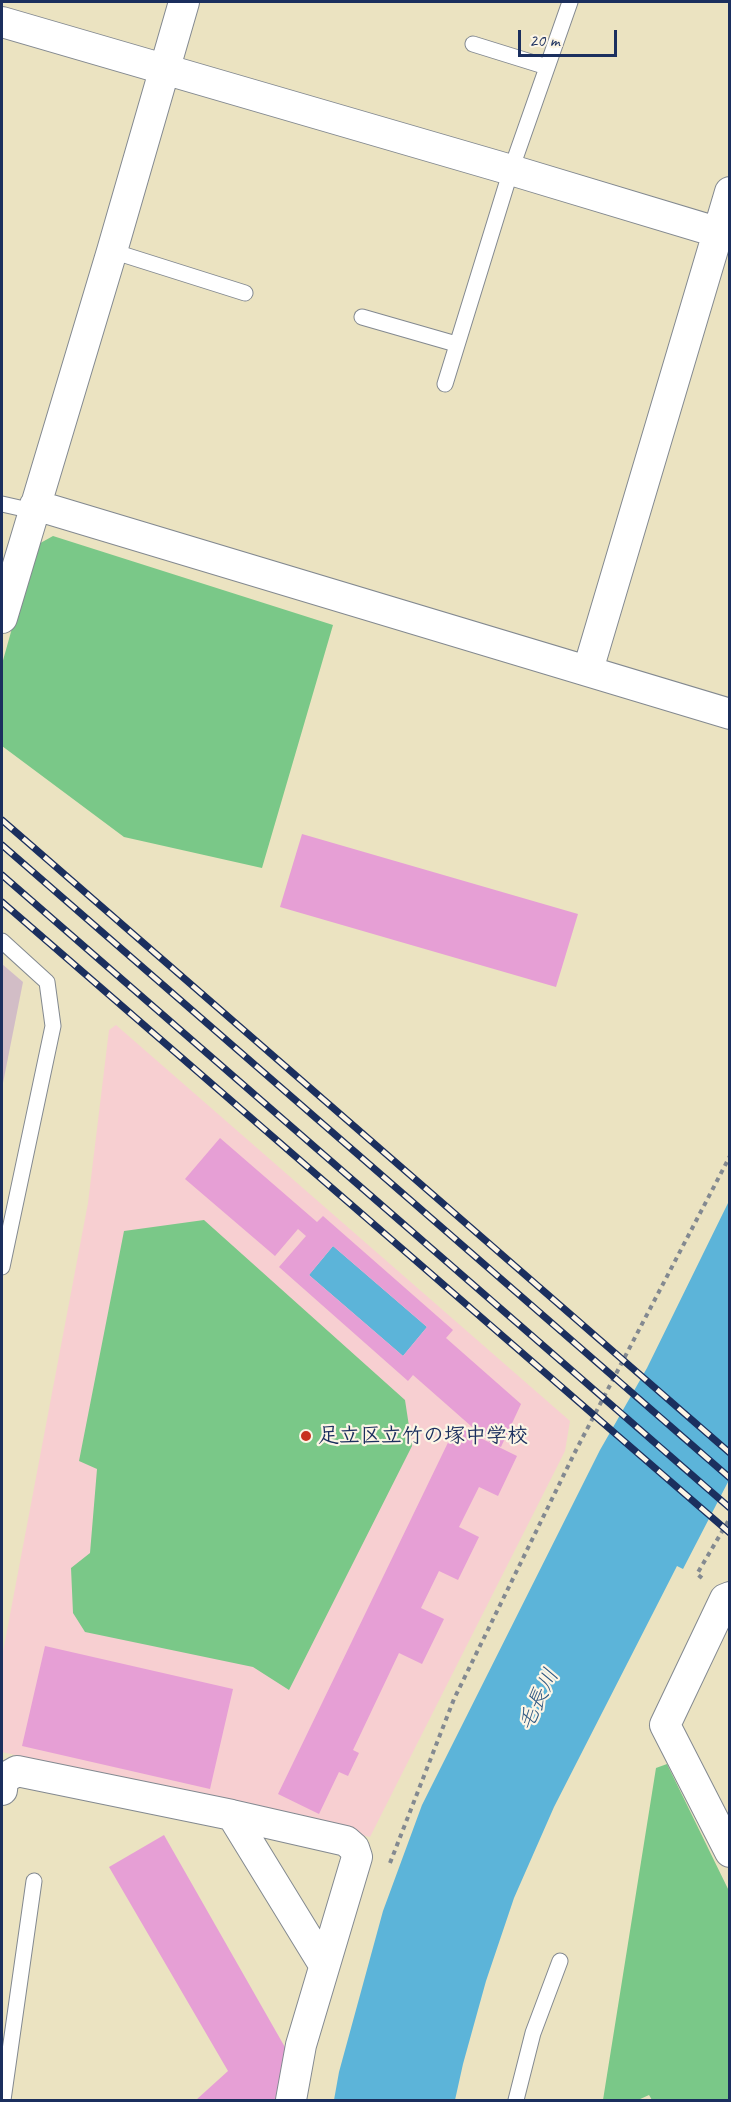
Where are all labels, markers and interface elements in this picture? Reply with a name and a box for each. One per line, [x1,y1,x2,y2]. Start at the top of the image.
scale bar [521,18,620,56]
text: 20 m [529,29,560,51]
place label: 足立区立竹の塚中学校 [318,1423,528,1449]
marker: 足立区立竹の塚中学校 [299,1429,313,1443]
water label: 毛長川 [513,1665,565,1735]

